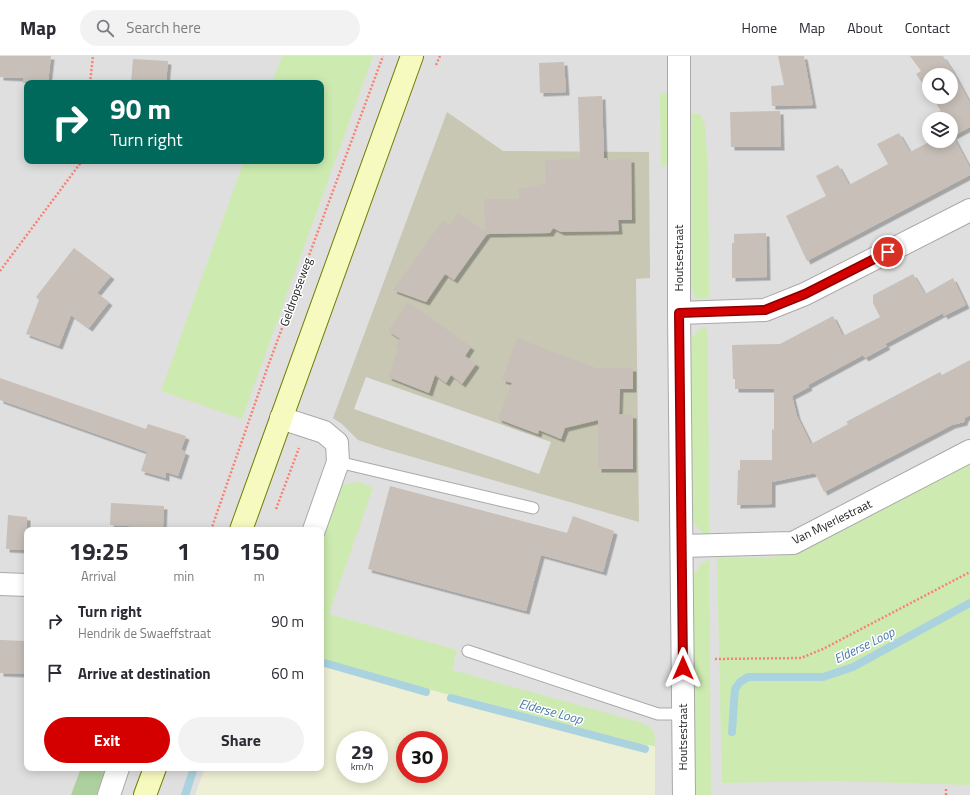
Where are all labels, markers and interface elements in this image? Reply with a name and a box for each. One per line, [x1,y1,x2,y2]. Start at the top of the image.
search box [80,10,360,46]
text: Map [20,13,56,42]
text: Search here [126,16,201,39]
icon: search [94,17,116,39]
text: Home [742,17,777,38]
text: Map [799,17,825,38]
text: About [847,17,883,38]
text: Contact [905,17,950,38]
map controls [922,68,958,148]
button: search [922,68,958,104]
text: 90 m [110,87,171,130]
icon: right [44,96,96,148]
button: layers [922,112,958,148]
text: Turn right [110,126,183,153]
street label: Houtsestraat [669,224,688,291]
pin [871,235,905,269]
icon: arrive [877,241,899,263]
street label: Geldropseweg [274,255,317,329]
street label: Van Myerlestraat [789,494,876,549]
text: 19:25 [69,533,129,569]
text: 1 [177,533,191,569]
text: 150 [239,533,279,569]
text: Arrival [81,566,116,586]
text: min [173,566,194,586]
text: m [254,566,265,586]
text: Turn right [78,600,142,623]
icon: right [44,610,66,632]
text: 90 m [271,610,304,633]
water label: Elderse Loop [830,621,898,668]
text: Hendrik de Swaeffstraat [78,623,211,643]
position arrow [662,647,704,689]
icon: arrive [44,662,66,684]
text: Arrive at destination [78,662,211,685]
text: 60 m [271,662,304,685]
water label: Elderse Loop [517,693,586,729]
street label: Houtsestraat [673,703,692,770]
button: Exit [44,717,170,763]
button: Share [178,717,304,763]
speed limit sign: 30 [396,731,448,783]
text: 29 [351,736,373,767]
text: km/h [351,759,373,774]

